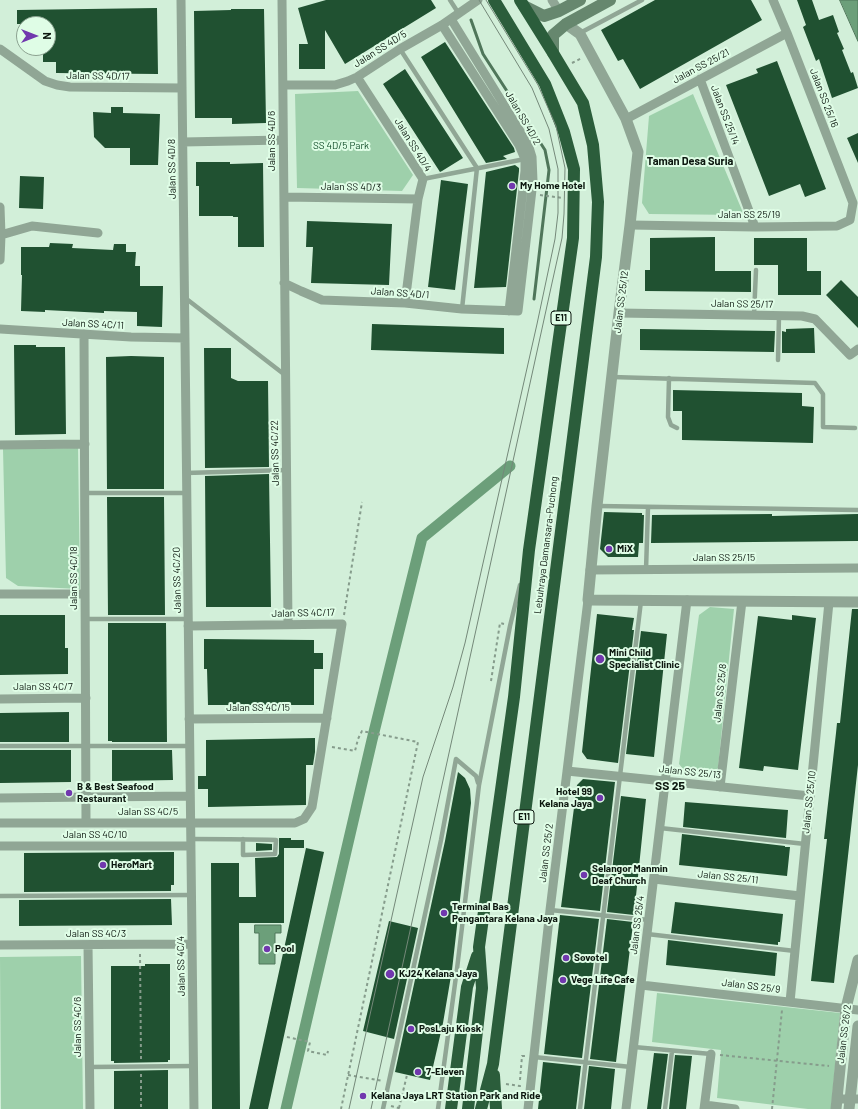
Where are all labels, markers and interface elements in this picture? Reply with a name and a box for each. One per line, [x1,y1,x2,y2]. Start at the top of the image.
north arrow [16,16,56,56]
street label: Jalan SS 4D/5 [351,28,409,70]
text: N [41,32,54,40]
street label: Jalan SS 25/21 [671,46,731,86]
street label: Jalan SS 25/16 [807,67,841,129]
street label: Jalan SS 4D/17 [66,69,130,83]
street label: Jalan SS 25/14 [708,84,742,146]
street label: Jalan SS 4D/2 [503,89,543,147]
street label: Jalan SS 4D/6 [266,111,278,171]
street label: Jalan SS 4D/4 [392,116,434,174]
street label: Jalan SS 4D/8 [165,139,179,199]
park label: SS 4D/5 Park [313,140,369,152]
district label: Taman Desa Suria [647,154,733,168]
street label: Jalan SS 4D/3 [321,180,381,194]
place label: My Home Hotel [520,180,585,192]
marker: My Home Hotel [507,181,517,191]
street label: Jalan SS 25/19 [718,209,780,221]
street label: Jalan SS 25/12 [611,270,631,334]
street label: Jalan SS 4D/1 [370,285,430,301]
street label: Jalan SS 25/17 [711,297,773,311]
road number: E11 [551,311,571,325]
street label: Jalan SS 4C/11 [62,316,124,332]
street label: Jalan SS 4C/22 [268,420,282,486]
street label: Lebuhraya Damansara–Puchong [532,475,560,615]
place label: MiX [617,543,633,555]
marker: MiX [604,544,614,554]
street label: Jalan SS 4C/18 [68,546,80,610]
street label: Jalan SS 4C/20 [170,547,184,613]
street label: Jalan SS 25/15 [693,552,755,564]
street label: Jalan SS 4C/17 [271,606,335,620]
place label: Mini Child Specialist Clinic [609,647,680,670]
marker: Mini Child Specialist Clinic [594,653,606,665]
street label: Jalan SS 25/8 [711,663,729,723]
street label: Jalan SS 4C/7 [13,681,73,693]
street label: Jalan SS 4C/15 [226,702,290,714]
street label: Jalan SS 25/13 [658,763,722,781]
street label: Jalan SS 25/10 [800,770,818,834]
district label: SS 25 [655,779,685,793]
place label: B & Best Seafood Restaurant [77,781,154,804]
place label: Hotel 99 Kelana Jaya [539,786,592,810]
marker: B & Best Seafood Restaurant [64,788,74,798]
marker: Hotel 99 Kelana Jaya [595,793,605,803]
street label: Jalan SS 4C/5 [118,806,178,818]
road number: E11 [514,810,534,824]
street label: Jalan SS 25/2 [536,823,556,883]
street label: Jalan SS 4C/10 [63,829,127,841]
place label: HeroMart [111,859,152,871]
marker: HeroMart [98,860,108,870]
place label: Selangor Manmin Deaf Church [592,863,668,886]
street label: Jalan SS 25/11 [697,868,759,886]
marker: Selangor Manmin Deaf Church [579,870,589,880]
street label: Jalan SS 25/4 [627,895,647,955]
place label: Terminal Bas Pengantara Kelana Jaya [452,901,558,924]
marker: Terminal Bas Pengantara Kelana Jaya [439,908,449,918]
street label: Jalan SS 4C/3 [66,928,126,940]
street label: Jalan SS 4C/4 [174,936,188,996]
place label: Pool [275,943,294,955]
marker: Pool [262,944,272,954]
place label: Sovotel [574,952,607,964]
marker: Sovotel [561,953,571,963]
marker: KJ24 Kelana Jaya [384,968,396,980]
place label: KJ24 Kelana Jaya [399,968,477,980]
place label: Vege Life Cafe [571,974,635,986]
marker: Vege Life Cafe [558,975,568,985]
street label: Jalan SS 25/9 [721,976,781,996]
street label: Jalan SS 4C/6 [72,997,84,1057]
street label: Jalan SS 26/2 [834,1004,854,1064]
place label: PosLaju Kiosk [419,1023,481,1035]
marker: PosLaju Kiosk [406,1024,416,1034]
place label: 7-Eleven [426,1066,464,1078]
marker: 7-Eleven [413,1067,423,1077]
place label: Kelana Jaya LRT Station Park and Ride [371,1090,540,1102]
marker: Kelana Jaya LRT Station Park and Ride [358,1091,368,1101]

